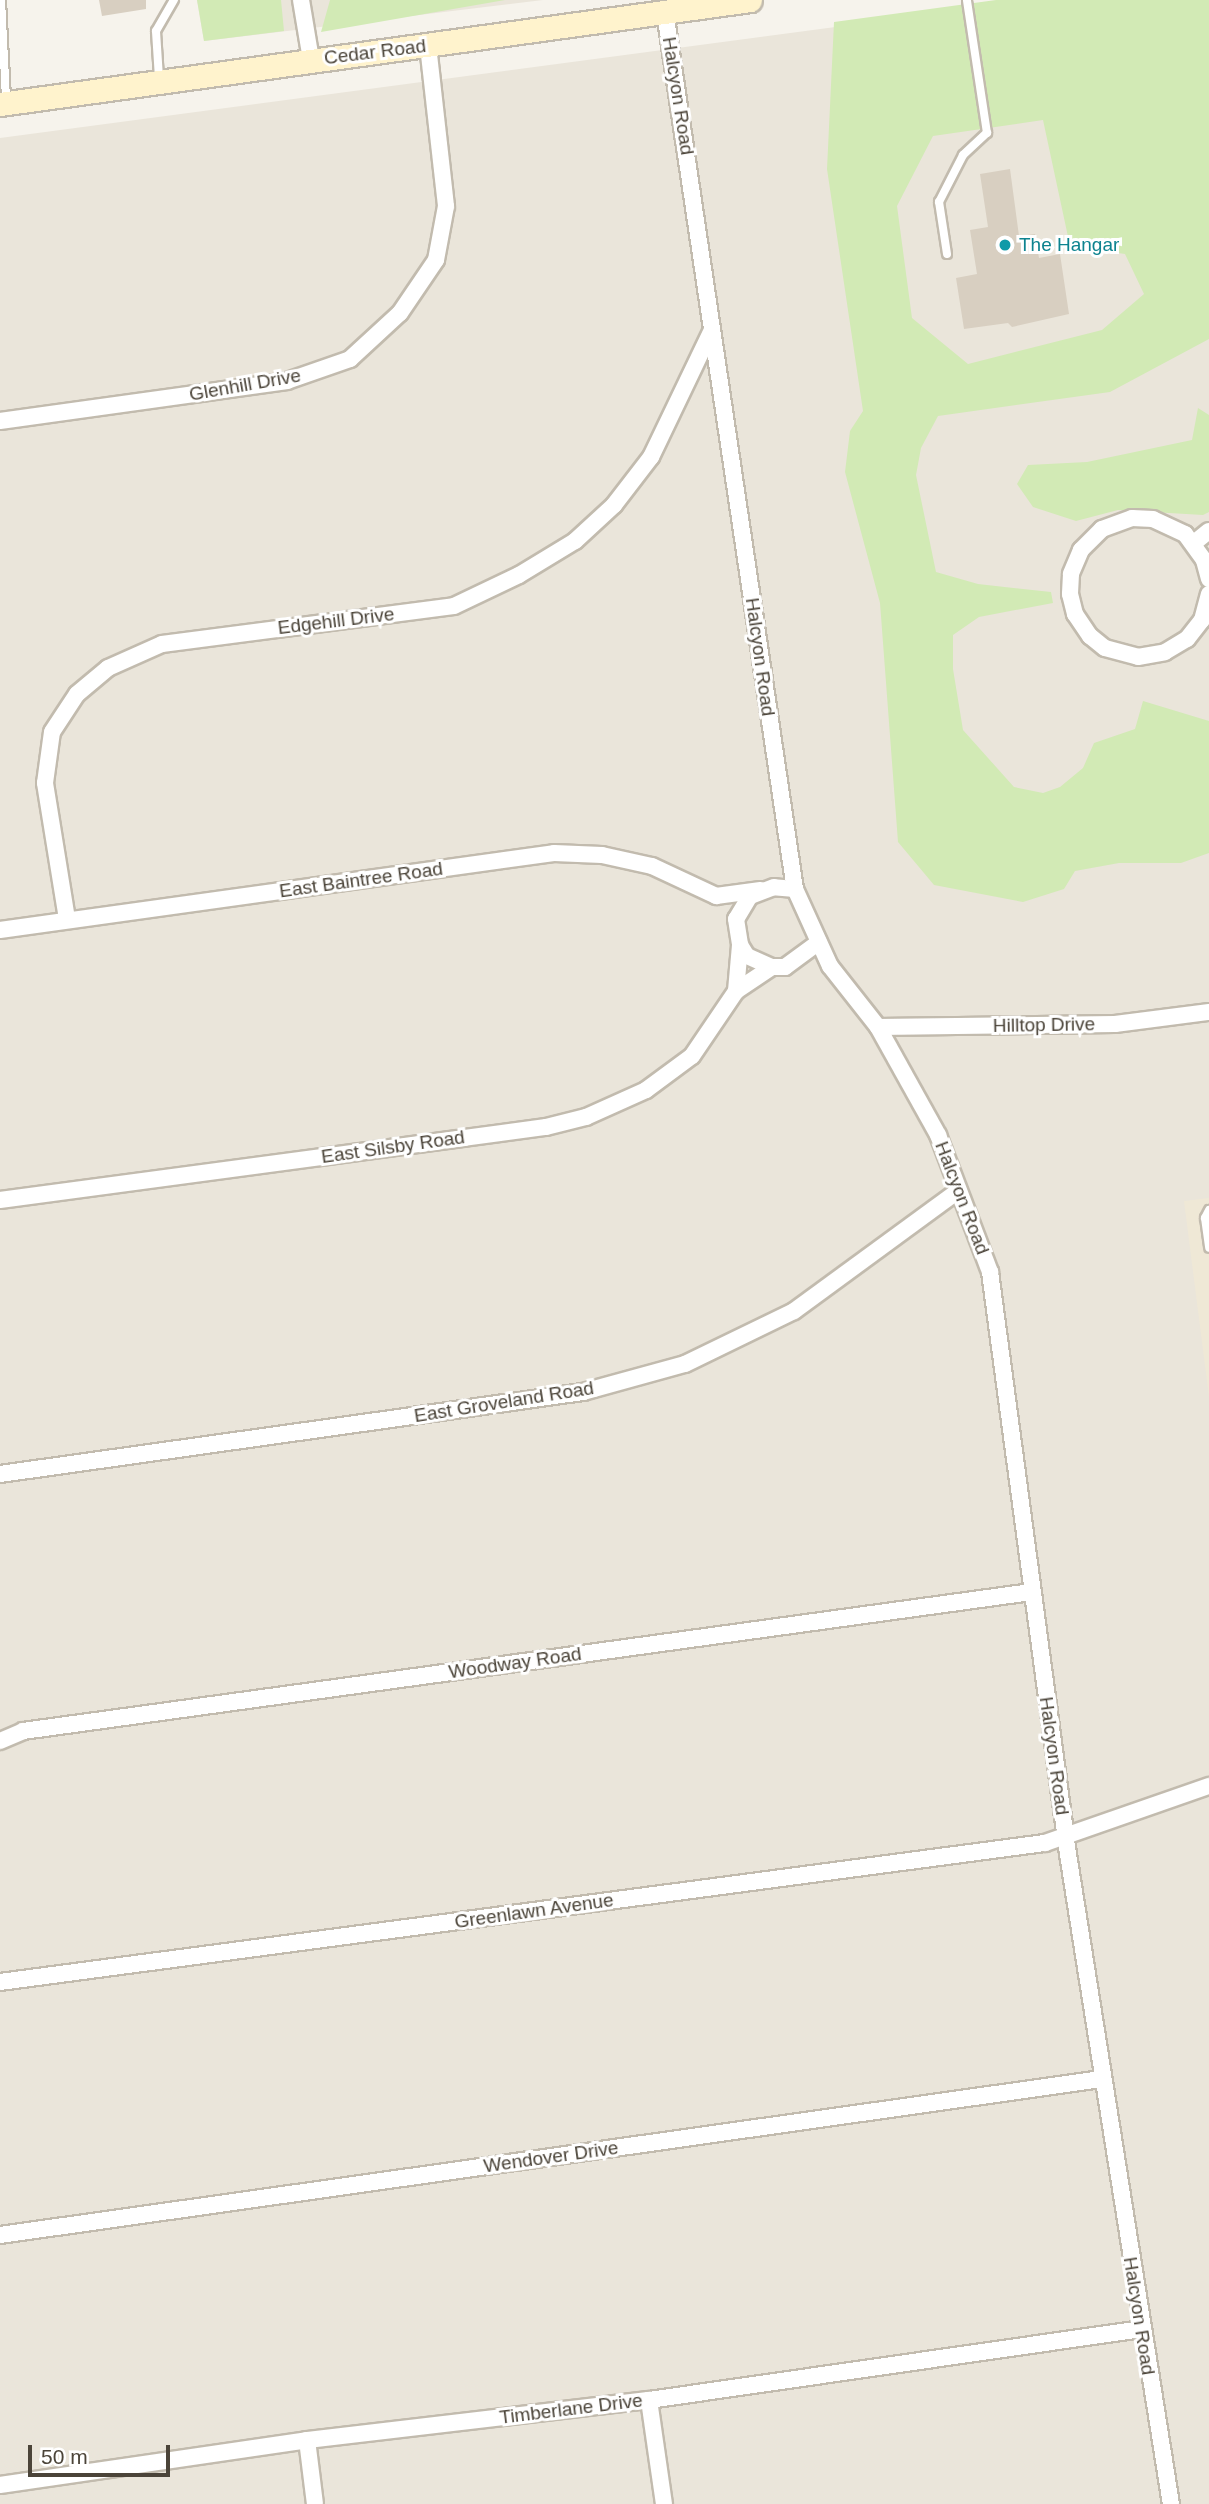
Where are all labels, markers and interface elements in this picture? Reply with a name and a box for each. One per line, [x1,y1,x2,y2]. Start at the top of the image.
street label: Cedar Road [323,34,427,70]
street label: Halcyon Road [657,35,699,157]
place label: The Hangar [1019,234,1119,256]
marker: The Hangar [997,237,1013,253]
street label: Glenhill Drive [187,364,303,406]
street label: Halcyon Road [740,596,780,718]
street label: Edgehill Drive [276,603,396,639]
street label: East Baintree Road [278,857,444,903]
street label: Hilltop Drive [993,1013,1095,1037]
street label: East Silsby Road [320,1126,466,1168]
street label: Halcyon Road [930,1138,994,1258]
street label: East Groveland Road [413,1377,595,1427]
street label: Woodway Road [447,1642,583,1684]
street label: Halcyon Road [1034,1695,1074,1817]
street label: Greenlawn Avenue [453,1888,615,1934]
street label: Wendover Drive [482,2136,620,2178]
street label: Halcyon Road [1118,2255,1160,2377]
street label: Timberlane Drive [498,2389,644,2429]
scale bar [32,2430,173,2474]
text: 50 m [41,2445,88,2468]

